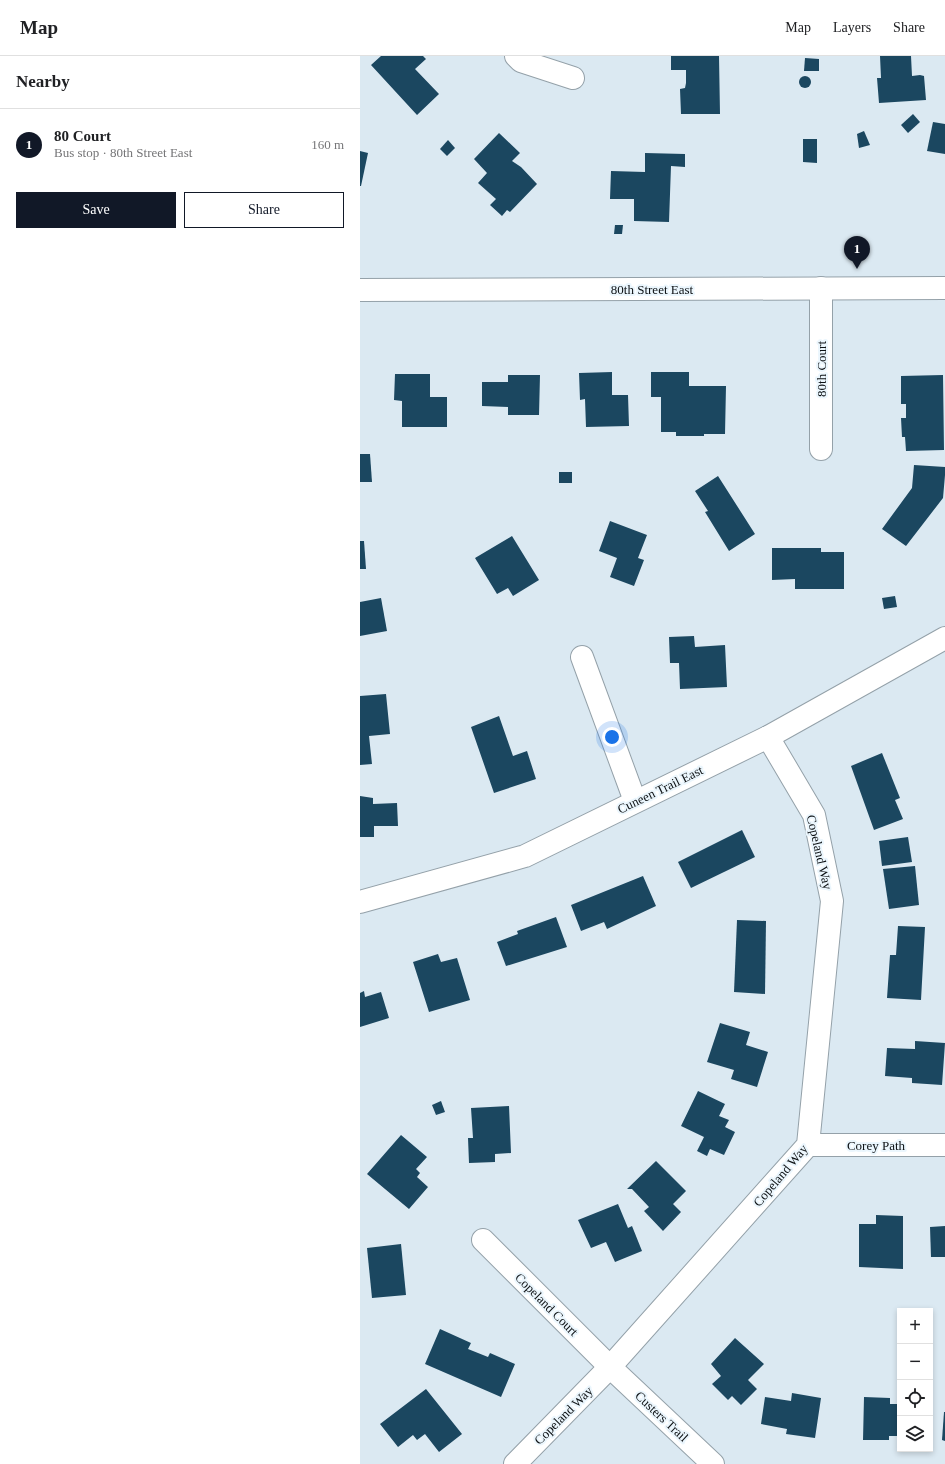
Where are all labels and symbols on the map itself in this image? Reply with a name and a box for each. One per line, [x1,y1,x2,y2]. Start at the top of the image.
pin: 1 [844,236,870,269]
street label: 80th Street East [611,282,694,297]
street label: 80th Court [814,341,829,397]
your location [602,727,622,747]
street label: Cuneen Trail East [615,762,706,817]
street label: Copeland Way [804,813,836,891]
street label: Corey Path [847,1138,906,1153]
street label: Copeland Way [750,1141,811,1209]
street label: Copeland Court [512,1270,581,1339]
street label: Copeland Way [531,1383,596,1448]
street label: Custers Trail [632,1388,691,1445]

